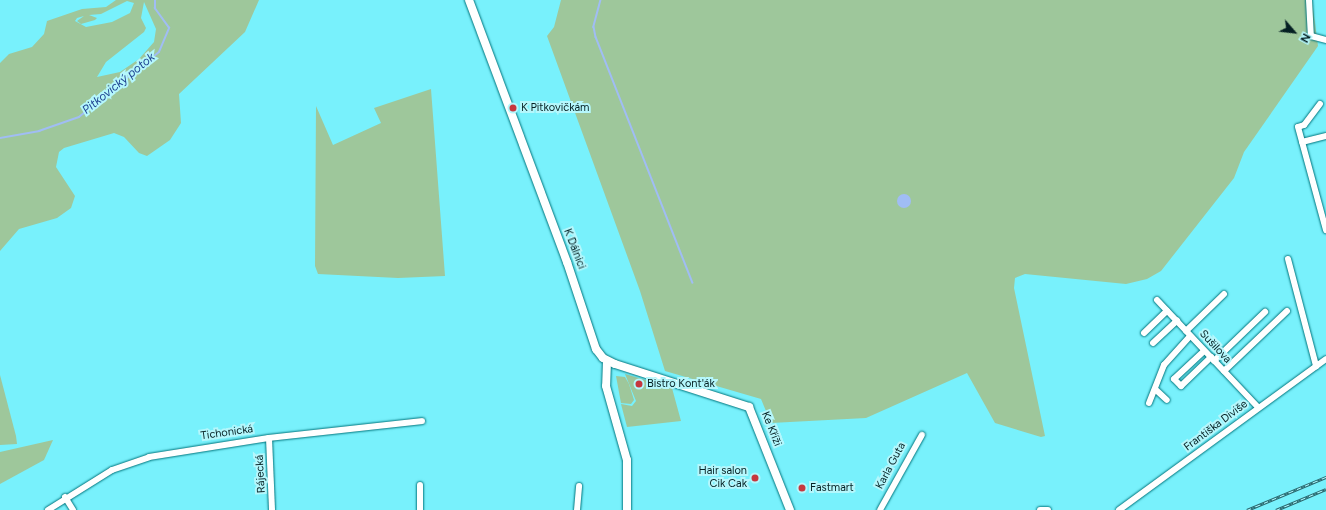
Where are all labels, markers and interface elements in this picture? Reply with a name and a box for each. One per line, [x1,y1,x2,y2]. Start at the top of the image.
north arrow [1274,12,1314,52]
text: N [1297,31,1313,45]
water label: Pitkovický potok [80,50,158,118]
place label: K Pitkovičkám [521,101,589,115]
marker: K Pitkovičkám [508,103,518,113]
street label: K Dálnici [560,227,588,271]
street label: Sušilova [1196,328,1234,366]
place label: Bistro Kont'ák [647,377,715,391]
marker: Bistro Kont'ák [634,379,644,389]
street label: Františka Diviše [1182,398,1250,454]
street label: Ke Kříži [758,410,784,448]
street label: Tichonická [200,423,254,443]
street label: Karla Guta [873,440,909,492]
street label: Rájecká [253,455,269,493]
place label: Hair salon Cik Cak [698,465,747,491]
marker: Hair salon Cik Cak [750,473,760,483]
place label: Fastmart [810,481,854,495]
marker: Fastmart [797,483,807,493]

